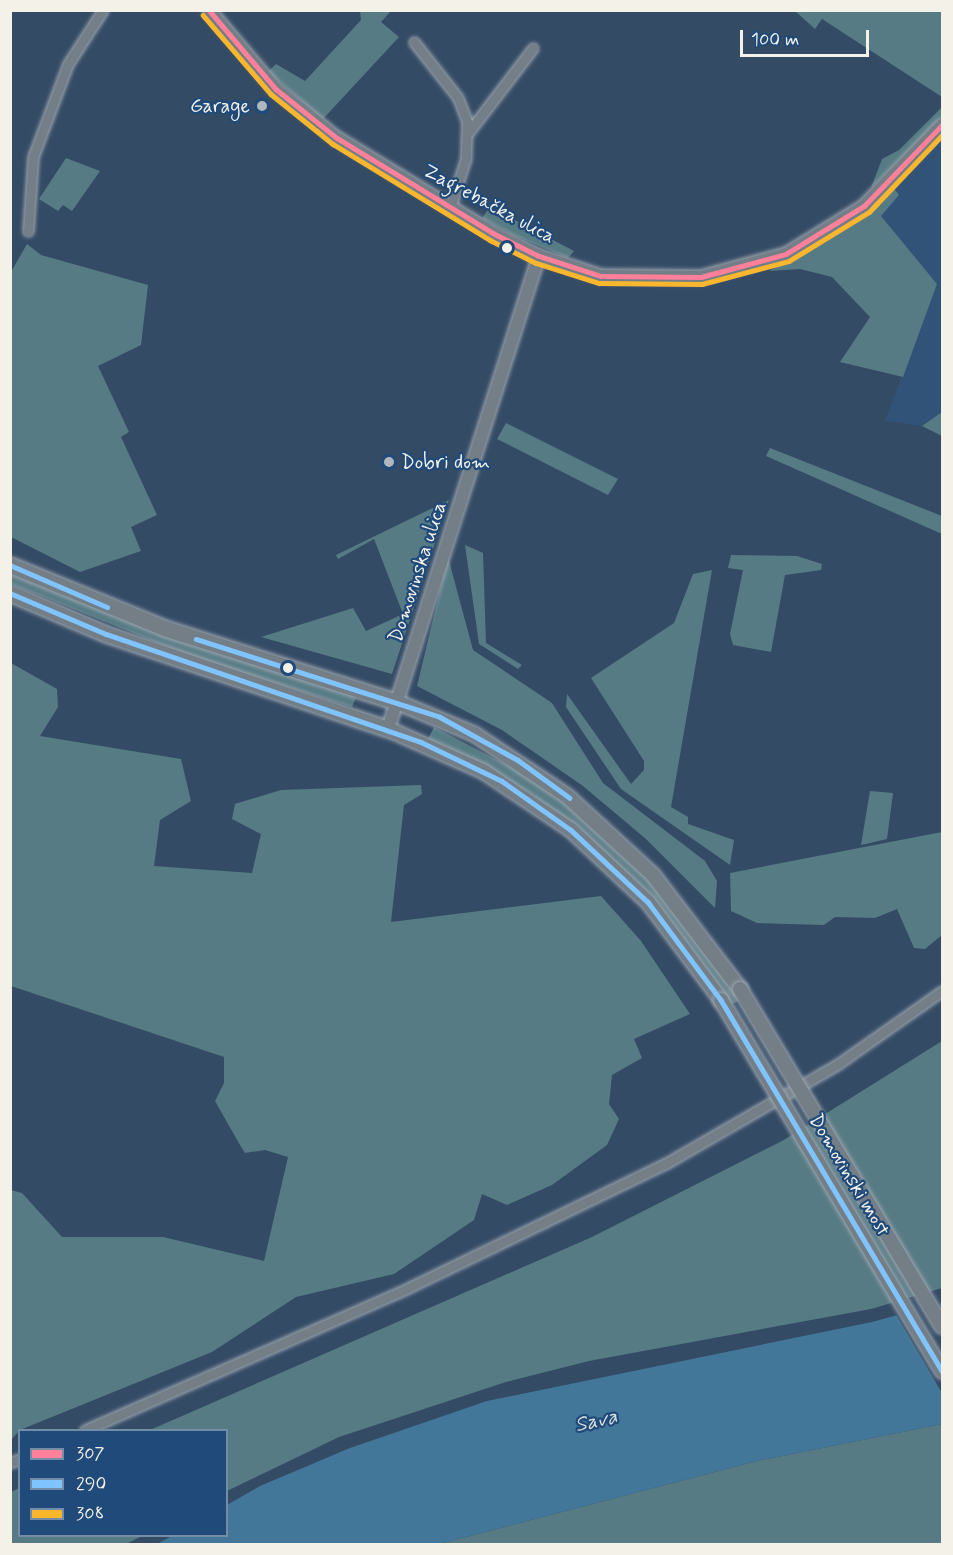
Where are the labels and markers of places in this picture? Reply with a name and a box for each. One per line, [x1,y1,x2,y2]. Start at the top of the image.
place label: Garage [190,94,250,118]
marker: Garage [255,99,269,113]
unlabelled marker [501,242,513,254]
place label: Dobri dom [401,450,491,474]
marker: Dobri dom [382,455,396,469]
unlabelled marker [282,662,294,674]

